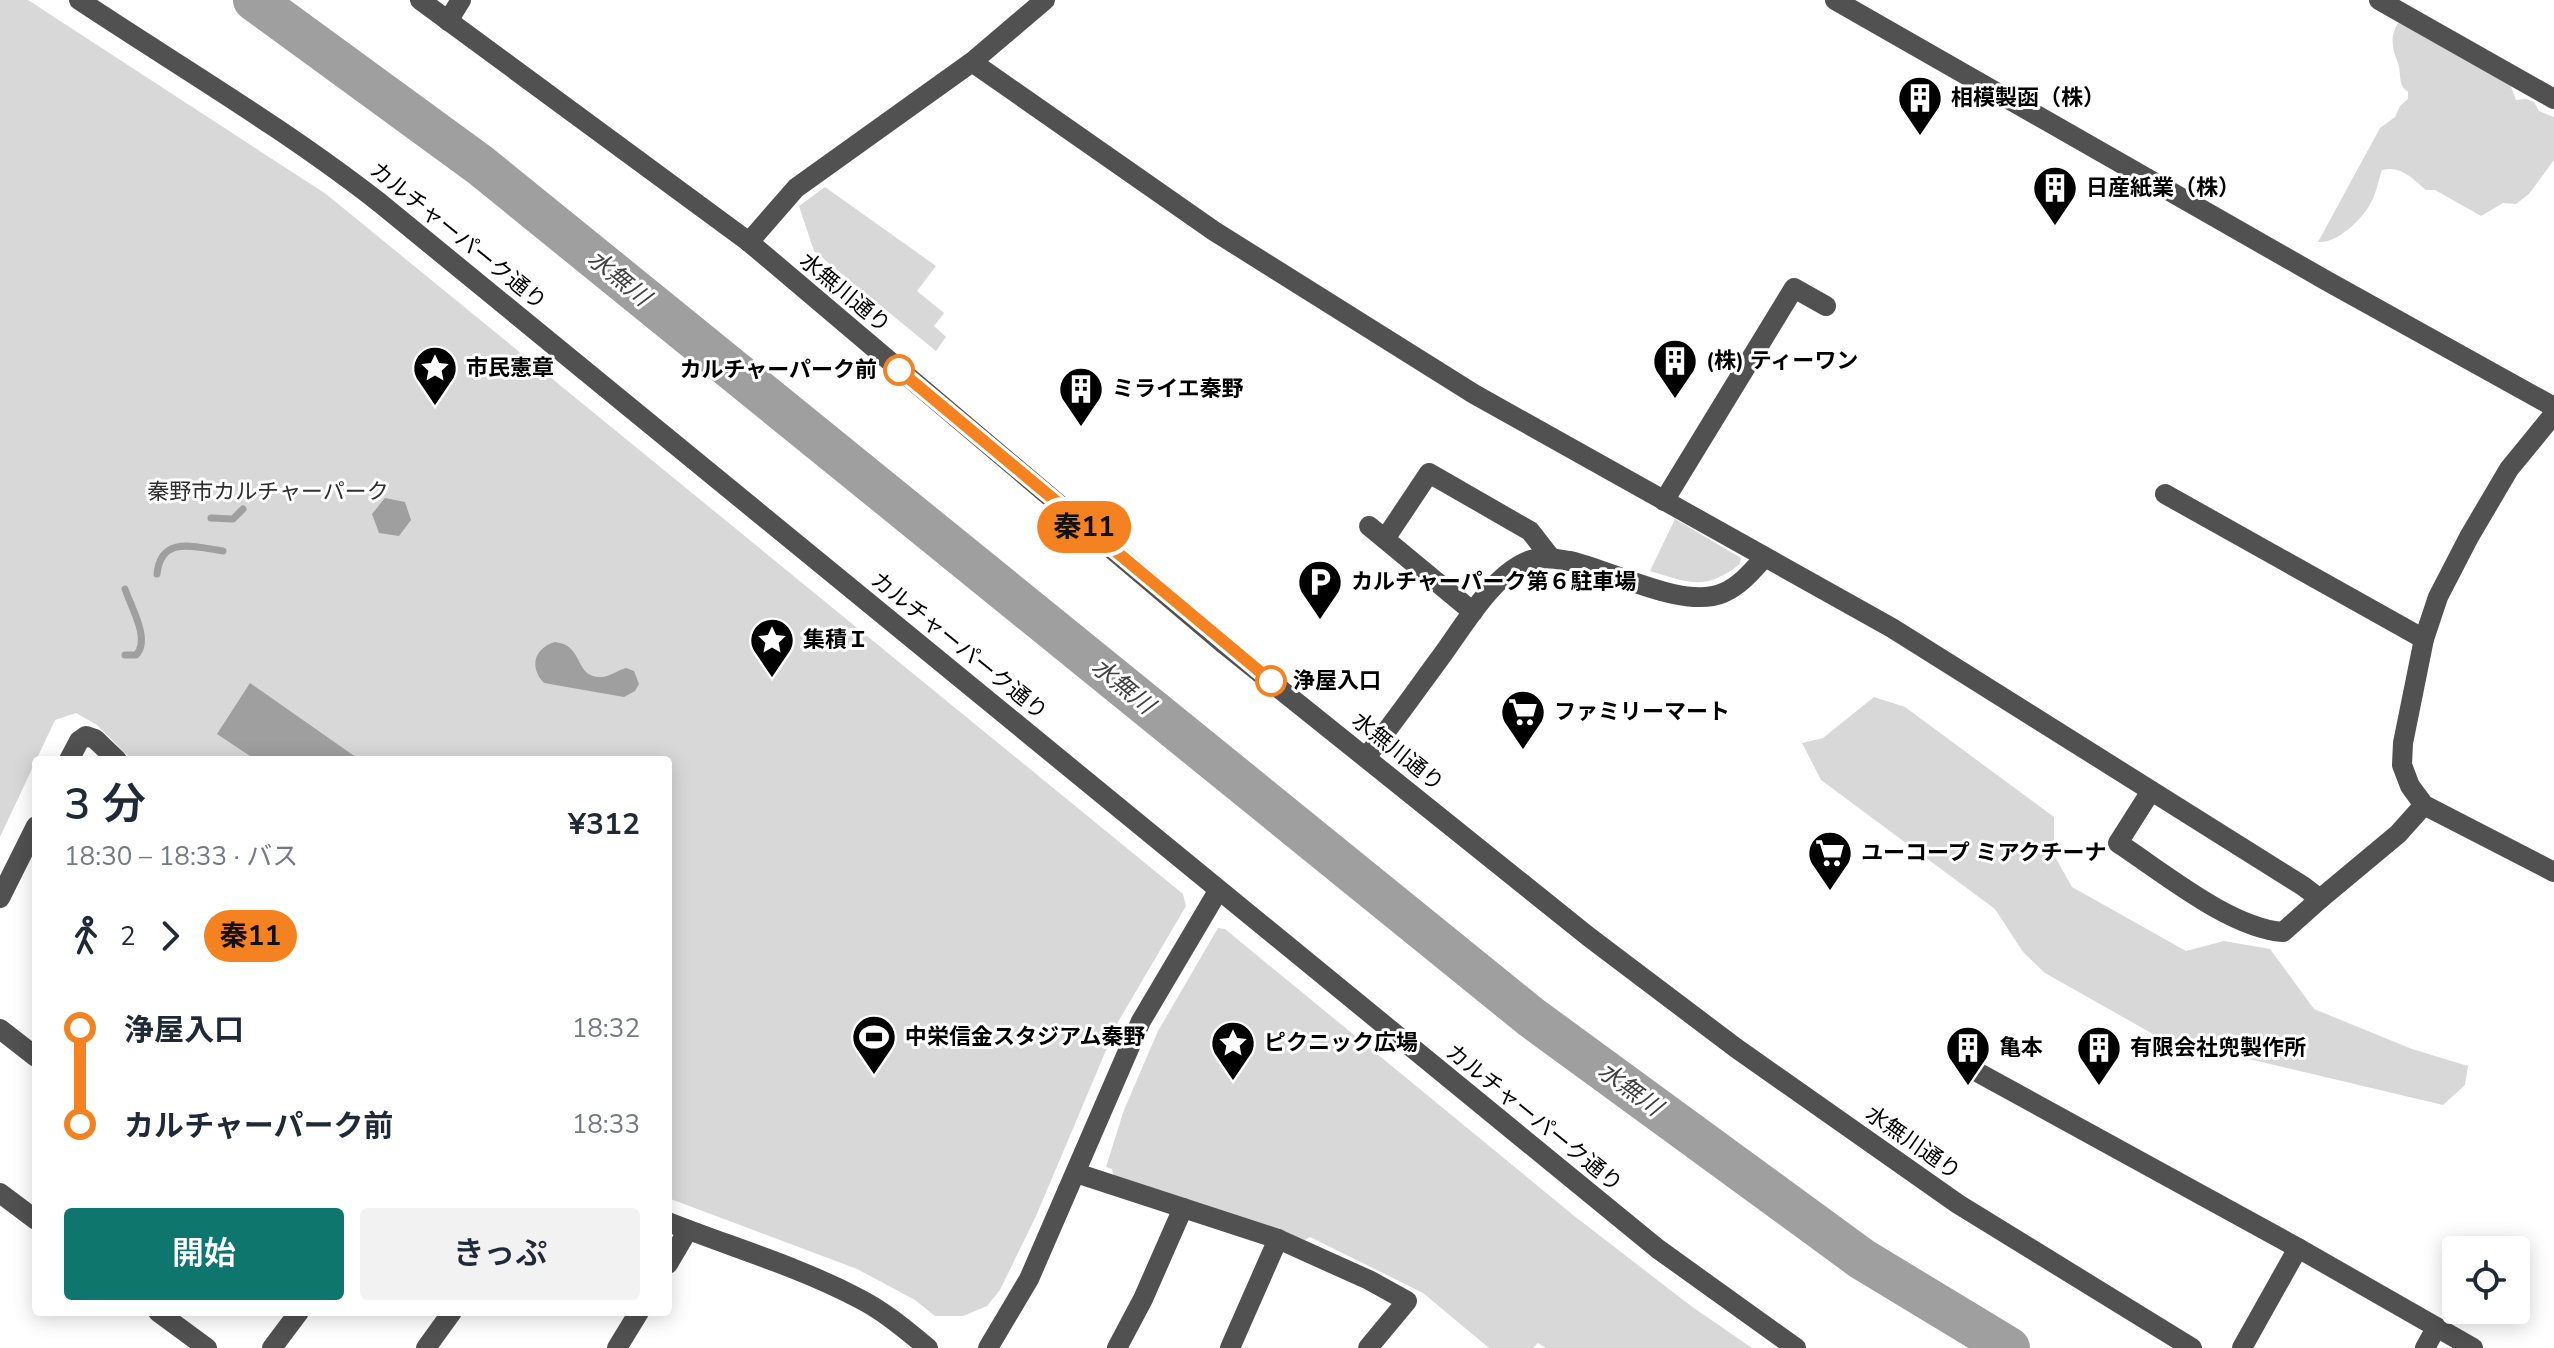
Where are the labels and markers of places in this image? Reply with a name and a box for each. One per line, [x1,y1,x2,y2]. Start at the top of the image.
building icon: 相模製函（株） [1896,74,1944,137]
place label: 相模製函（株） [1951,83,2105,113]
building icon: 日産紙業（株） [2031,164,2079,227]
place label: 日産紙業（株） [2086,173,2240,203]
building icon: (株) ティーワン [1651,337,1699,400]
place icon: 市民憲章 [411,344,459,407]
place label: (株) ティーワン [1706,346,1858,376]
place label: 市民憲章 [466,353,554,383]
place label: カルチャーパーク前 [679,355,877,385]
marker: カルチャーパーク前 [884,355,914,385]
building icon: ミライエ秦野 [1057,365,1105,428]
place label: ミライエ秦野 [1112,374,1244,404]
parking icon: カルチャーパーク第６駐車場 [1296,558,1344,621]
place label: カルチャーパーク第６駐車場 [1351,567,1637,597]
place icon: 集積Ｉ [748,616,796,679]
place label: 集積Ｉ [803,625,869,655]
marker: 浄屋入口 [1256,666,1286,696]
place label: 浄屋入口 [1293,666,1381,696]
supermarket icon: ファミリーマート [1499,688,1547,751]
place label: ファミリーマート [1554,697,1730,727]
supermarket icon: ユーコープ ミアクチーナ [1806,829,1854,892]
place label: ユーコープ ミアクチーナ [1861,838,2107,868]
sports icon: 中栄信金スタジアム秦野 [850,1013,898,1076]
place icon: ピクニック広場 [1209,1019,1257,1082]
place label: 中栄信金スタジアム秦野 [905,1022,1145,1052]
building icon: 亀本 [1944,1024,1992,1087]
building icon: 有限会社兜製作所 [2075,1024,2123,1087]
place label: ピクニック広場 [1264,1028,1418,1058]
place label: 亀本 [1999,1033,2043,1063]
place label: 有限会社兜製作所 [2130,1033,2306,1063]

